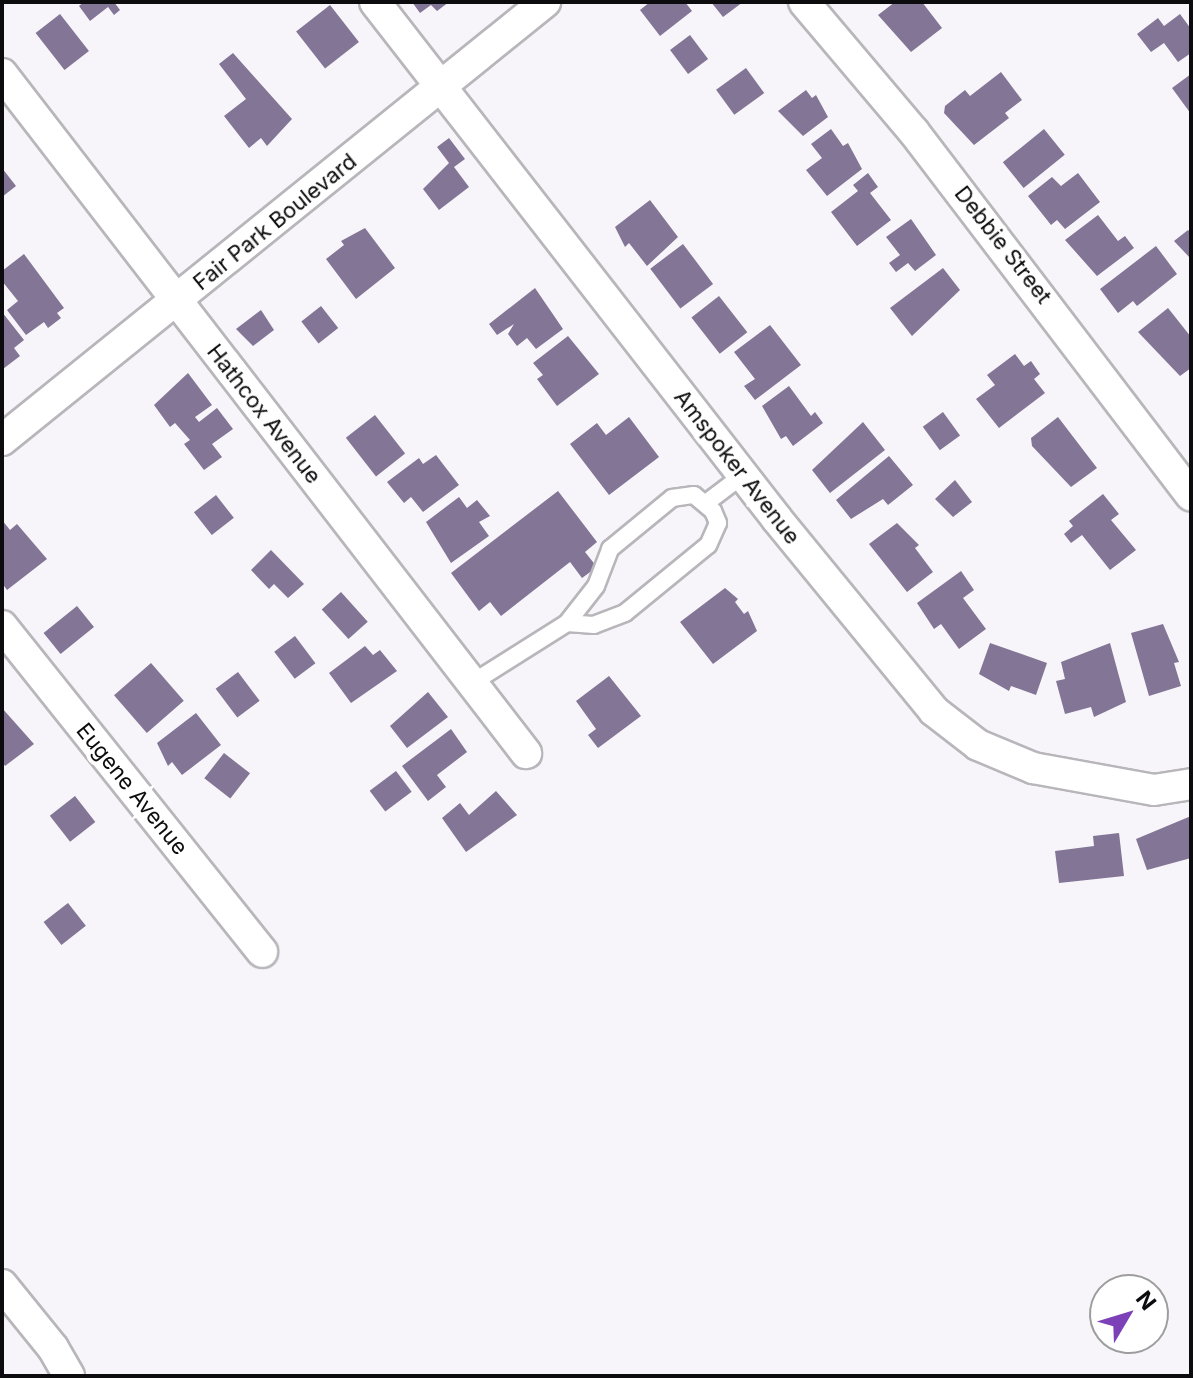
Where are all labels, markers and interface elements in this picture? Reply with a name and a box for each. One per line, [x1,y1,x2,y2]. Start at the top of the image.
street label: Fair Park Boulevard [188,148,362,296]
street label: Debbie Street [949,181,1057,309]
street label: Hathcox Avenue [201,339,327,489]
street label: Amspoker Avenue [668,384,806,550]
street label: Eugene Avenue [71,718,193,860]
north arrow [1089,1274,1169,1354]
text: N [1131,1286,1162,1315]

